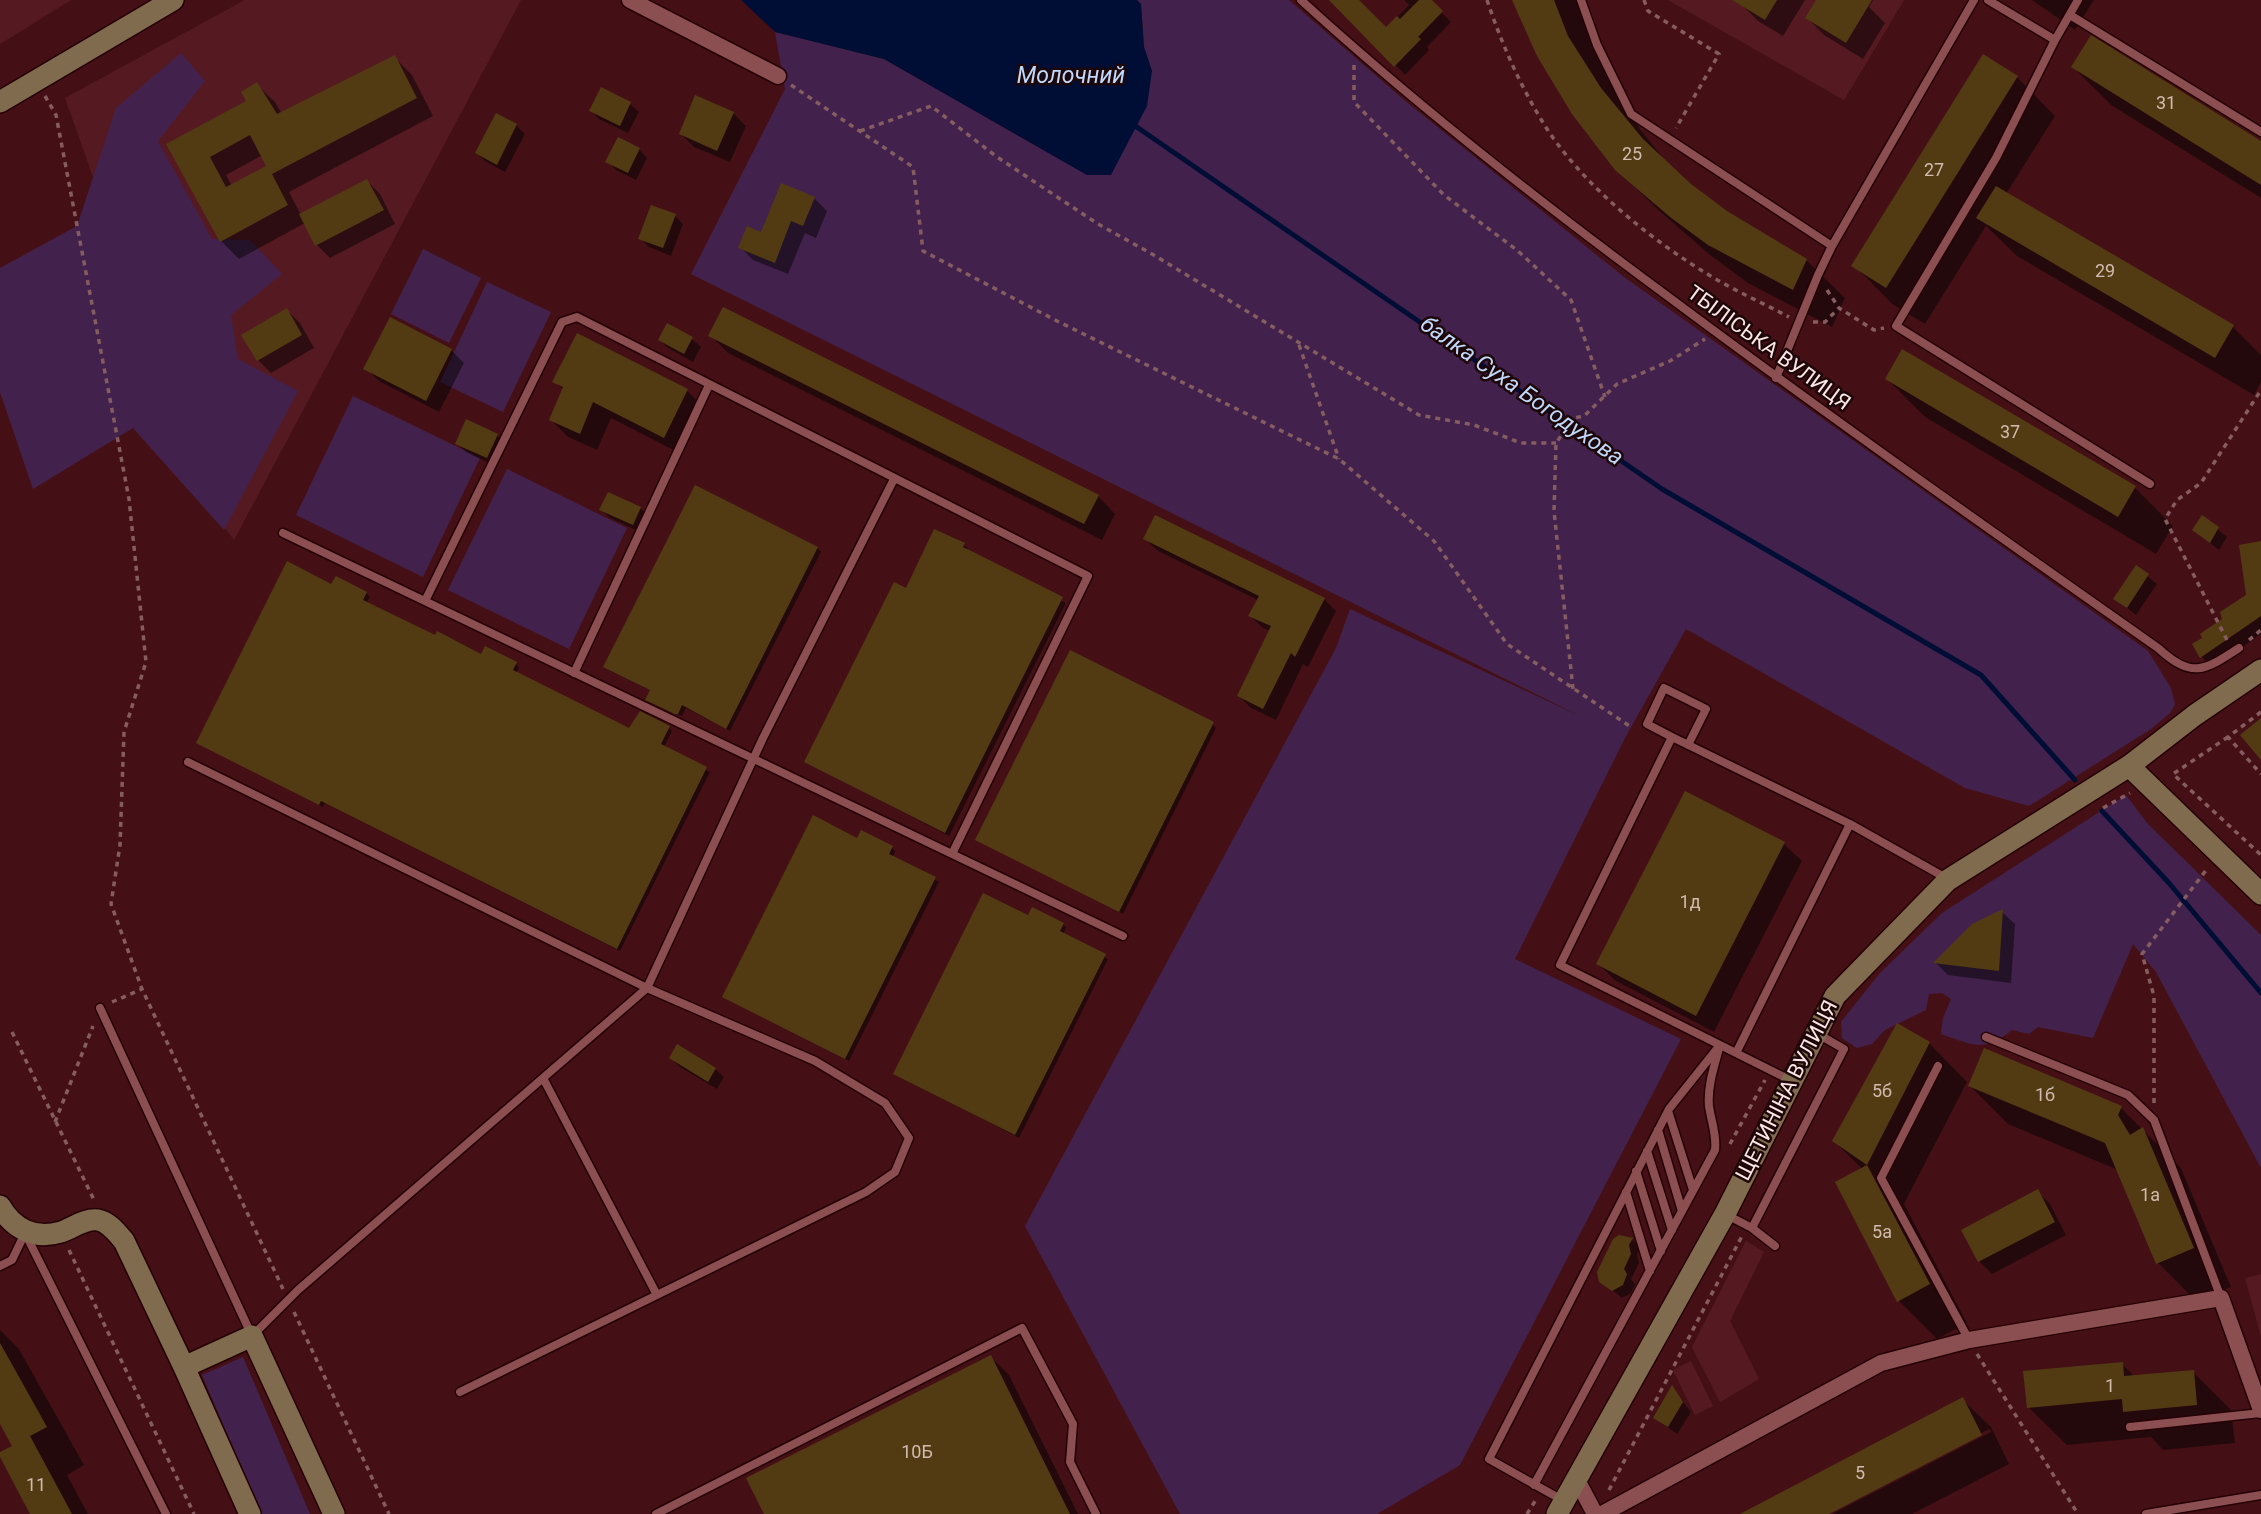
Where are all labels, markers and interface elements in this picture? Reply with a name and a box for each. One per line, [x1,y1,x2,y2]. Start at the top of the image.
water label: Молочний [1017,63,1125,91]
house number: 31 [2156,93,2176,115]
house number: 25 [1622,144,1642,166]
house number: 27 [1924,160,1944,182]
house number: 29 [2095,261,2115,283]
street label: ТБІЛІСЬКА ВУЛИЦЯ [1681,281,1855,417]
water label: балка Суха Богодухова [1414,311,1628,473]
house number: 37 [2000,422,2020,444]
house number: 1д [1680,892,1700,914]
street label: ЩЕТИНІНА ВУЛИЦЯ [1732,997,1844,1185]
house number: 5б [1872,1081,1892,1103]
house number: 1б [2035,1085,2055,1107]
house number: 1а [2140,1185,2160,1207]
house number: 5а [1872,1222,1892,1244]
house number: 1 [2105,1376,2115,1398]
house number: 10Б [901,1442,933,1464]
house number: 5 [1855,1463,1865,1485]
house number: 11 [26,1475,46,1497]

